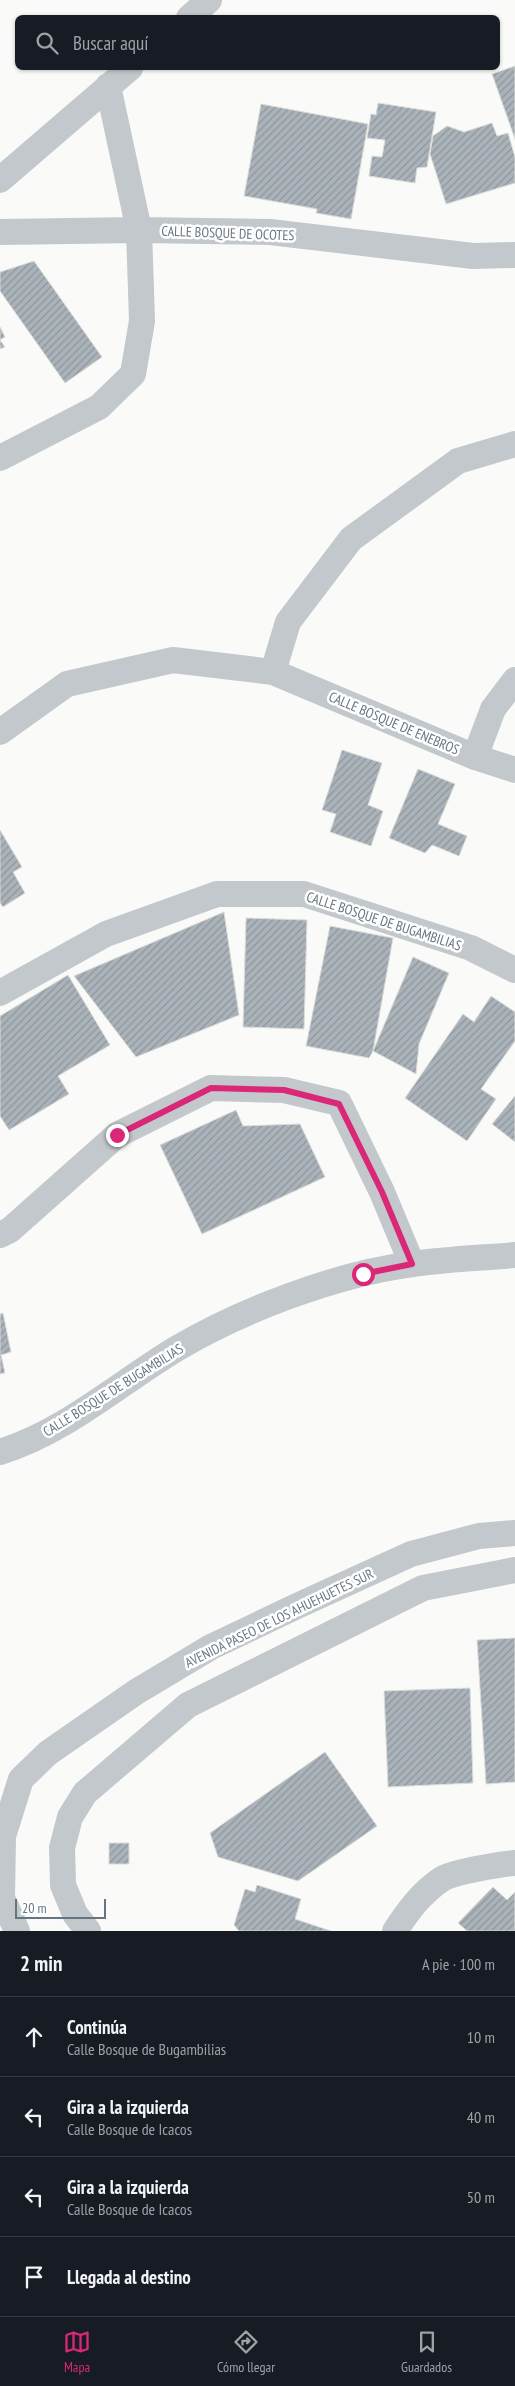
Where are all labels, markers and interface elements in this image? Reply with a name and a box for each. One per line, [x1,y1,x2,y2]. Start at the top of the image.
search box [15,15,500,70]
icon: search [33,29,61,57]
text: Buscar aquí [73,31,148,55]
street label: CALLE BOSQUE DE OCOTES [161,222,295,244]
street label: CALLE BOSQUE DE ENEBROS [326,687,462,759]
street label: CALLE BOSQUE DE BUGAMBILIAS [304,887,464,955]
route end [106,1124,129,1147]
route start [352,1263,375,1286]
street label: CALLE BOSQUE DE BUGAMBILIAS [40,1340,186,1440]
street label: AVENIDA PASEO DE LOS AHUEHUETES SUR [182,1564,376,1672]
scale bar [15,1896,106,1919]
text: 20 m [22,1899,47,1917]
text: 2 min [20,1950,62,1977]
text: A pie · 100 m [422,1954,495,1974]
text: Continúa [67,2015,127,2039]
icon: ahead [20,2023,48,2051]
text: 10 m [467,2027,495,2047]
text: Calle Bosque de Bugambilias [67,2039,226,2059]
text: Gira a la izquierda [67,2095,189,2119]
icon: left [20,2103,48,2131]
text: 40 m [467,2107,495,2127]
text: Calle Bosque de Icacos [67,2119,192,2139]
text: Gira a la izquierda [67,2175,189,2199]
icon: left [20,2183,48,2211]
text: 50 m [467,2187,495,2207]
text: Calle Bosque de Icacos [67,2199,192,2219]
icon: arrive [20,2263,48,2291]
text: Llegada al destino [67,2265,191,2289]
tab: Mapa [63,2328,91,2376]
tab: Cómo llegar [217,2328,275,2376]
tab: Guardados [401,2328,452,2376]

